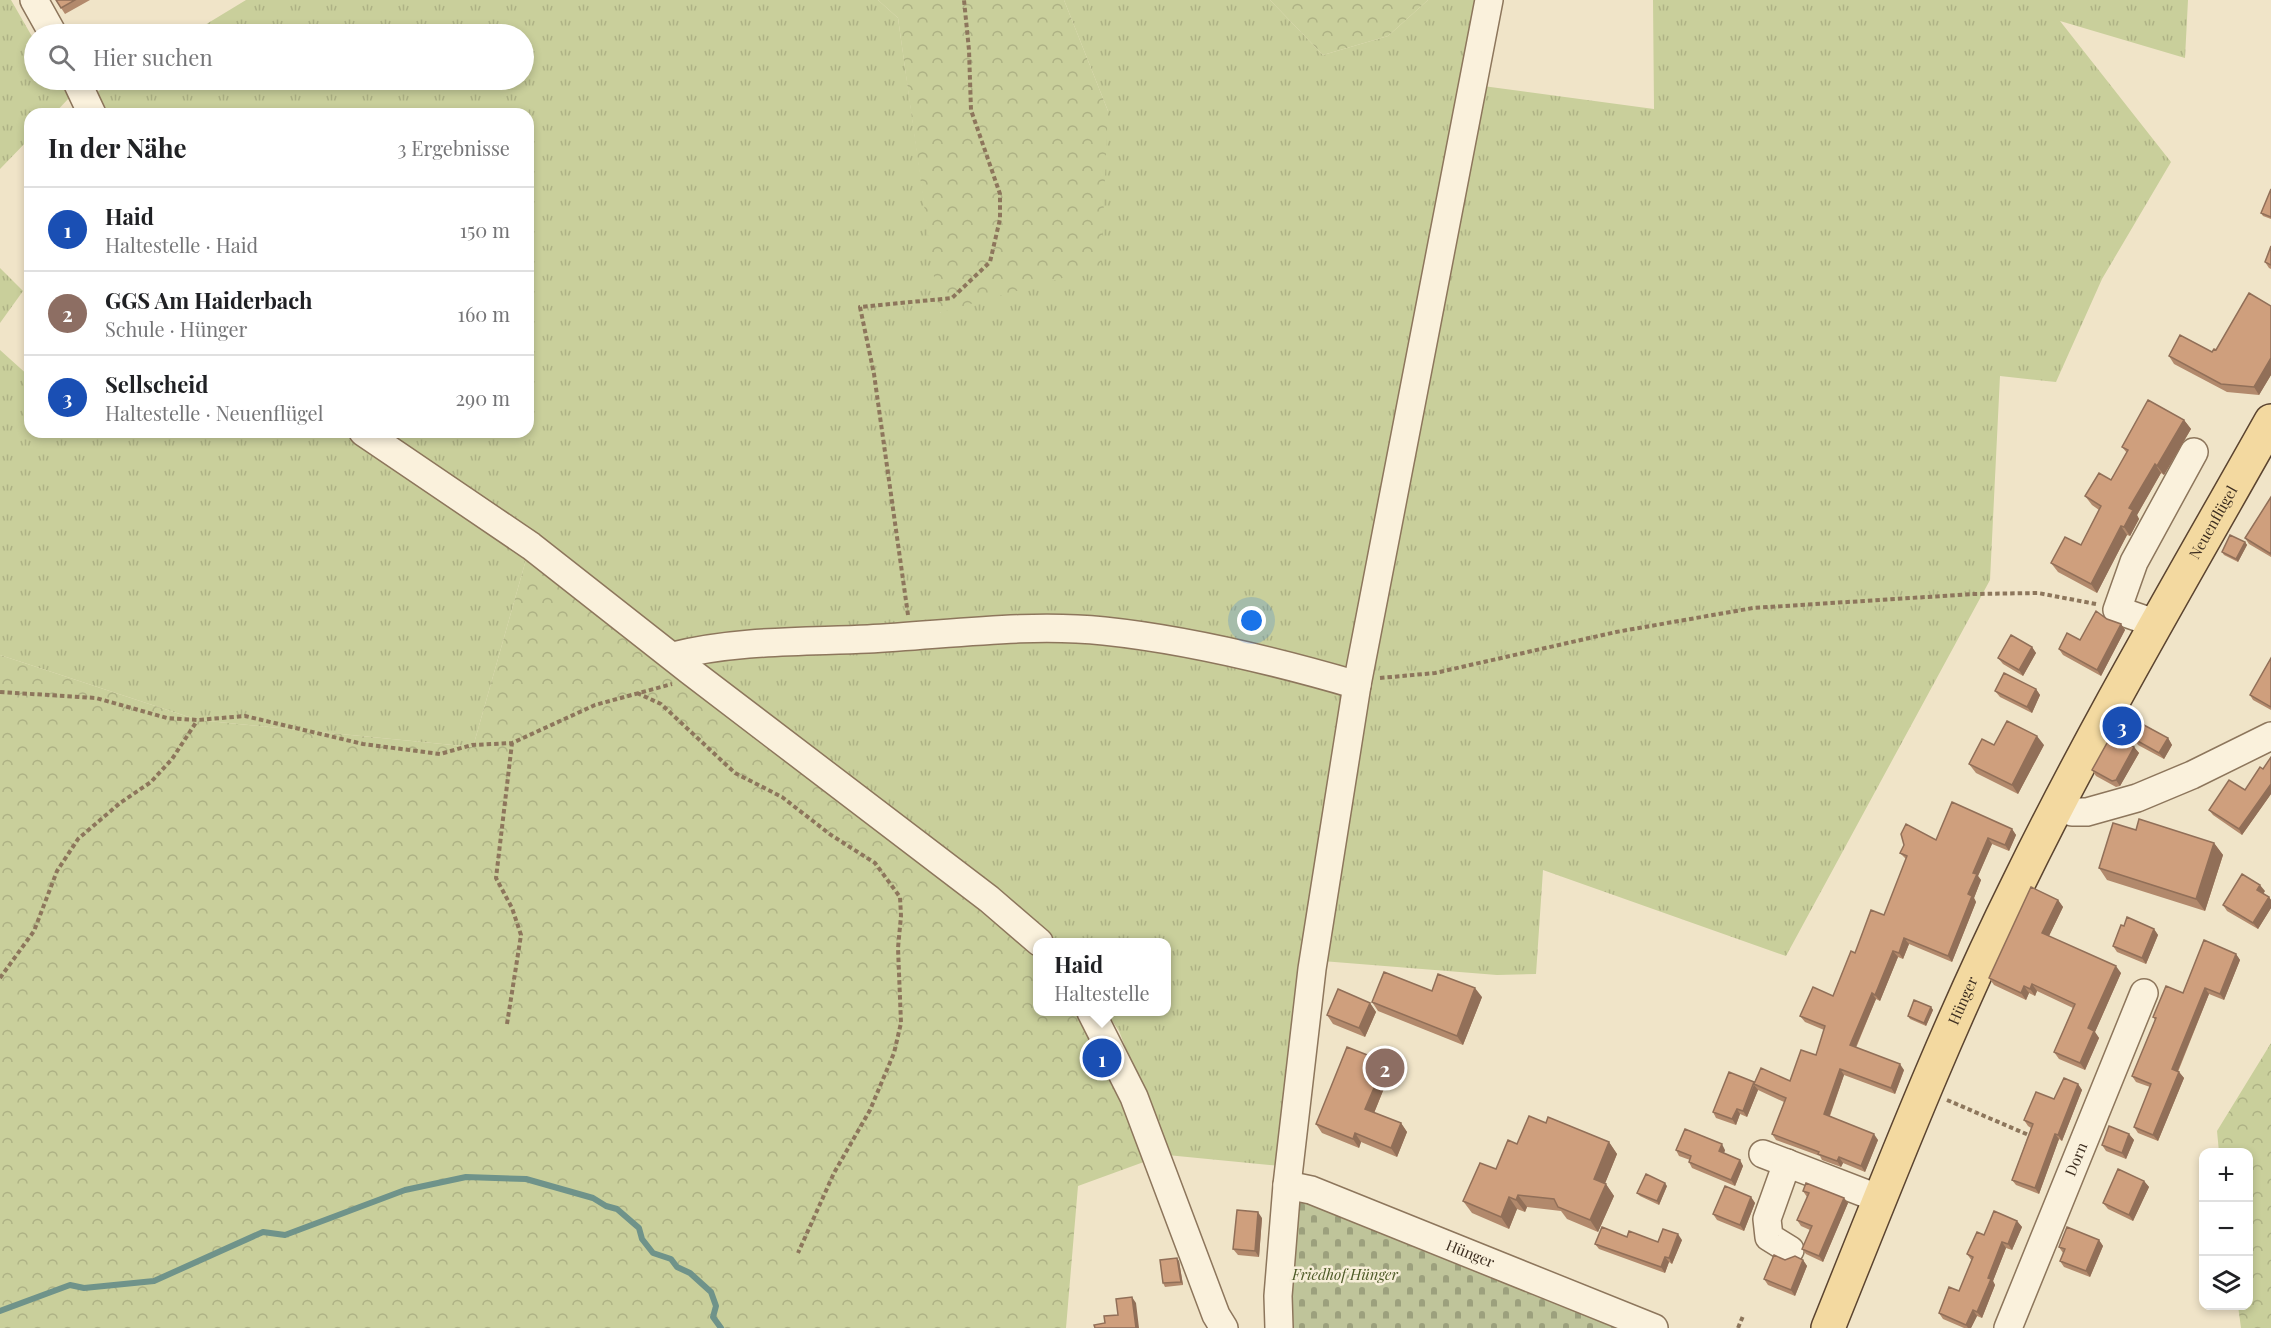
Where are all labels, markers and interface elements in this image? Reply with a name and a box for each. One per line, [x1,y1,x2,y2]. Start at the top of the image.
search box [24,24,534,90]
icon: search [45,41,78,74]
text: Hier suchen [93,42,213,72]
text: In der Nähe [48,130,187,165]
text: 3 Ergebnisse [397,134,510,161]
text: Haid [105,201,154,231]
text: 1 [64,216,71,243]
text: 150 m [460,216,510,243]
text: Haltestelle · Haid [105,231,258,258]
text: GGS Am Haiderbach [105,285,312,315]
text: 2 [62,300,73,327]
text: 160 m [458,300,510,327]
text: Schule · Hünger [105,315,247,342]
text: Sellscheid [105,369,208,399]
text: 3 [63,384,72,411]
text: 290 m [456,384,510,411]
text: Haltestelle · Neuenflügel [105,399,323,426]
street label: Neuenflügel [2184,482,2241,562]
your location [1237,606,1266,635]
pin: 3 [2102,704,2142,748]
popup [1033,938,1171,1016]
text: Haid [1054,949,1103,979]
street label: Hünger [1943,973,1982,1028]
text: Haltestelle [1054,979,1150,1006]
pin: 1 [1082,1036,1122,1080]
pin: 2 [1366,1046,1404,1090]
street label: Dorn [2060,1139,2091,1179]
map controls [2199,1148,2253,1310]
button: + [2199,1148,2253,1202]
button: − [2199,1202,2253,1256]
street label: Hünger [1443,1234,1498,1272]
button: layers [2199,1256,2253,1310]
park label: Friedhof Hünger [1291,1264,1399,1284]

